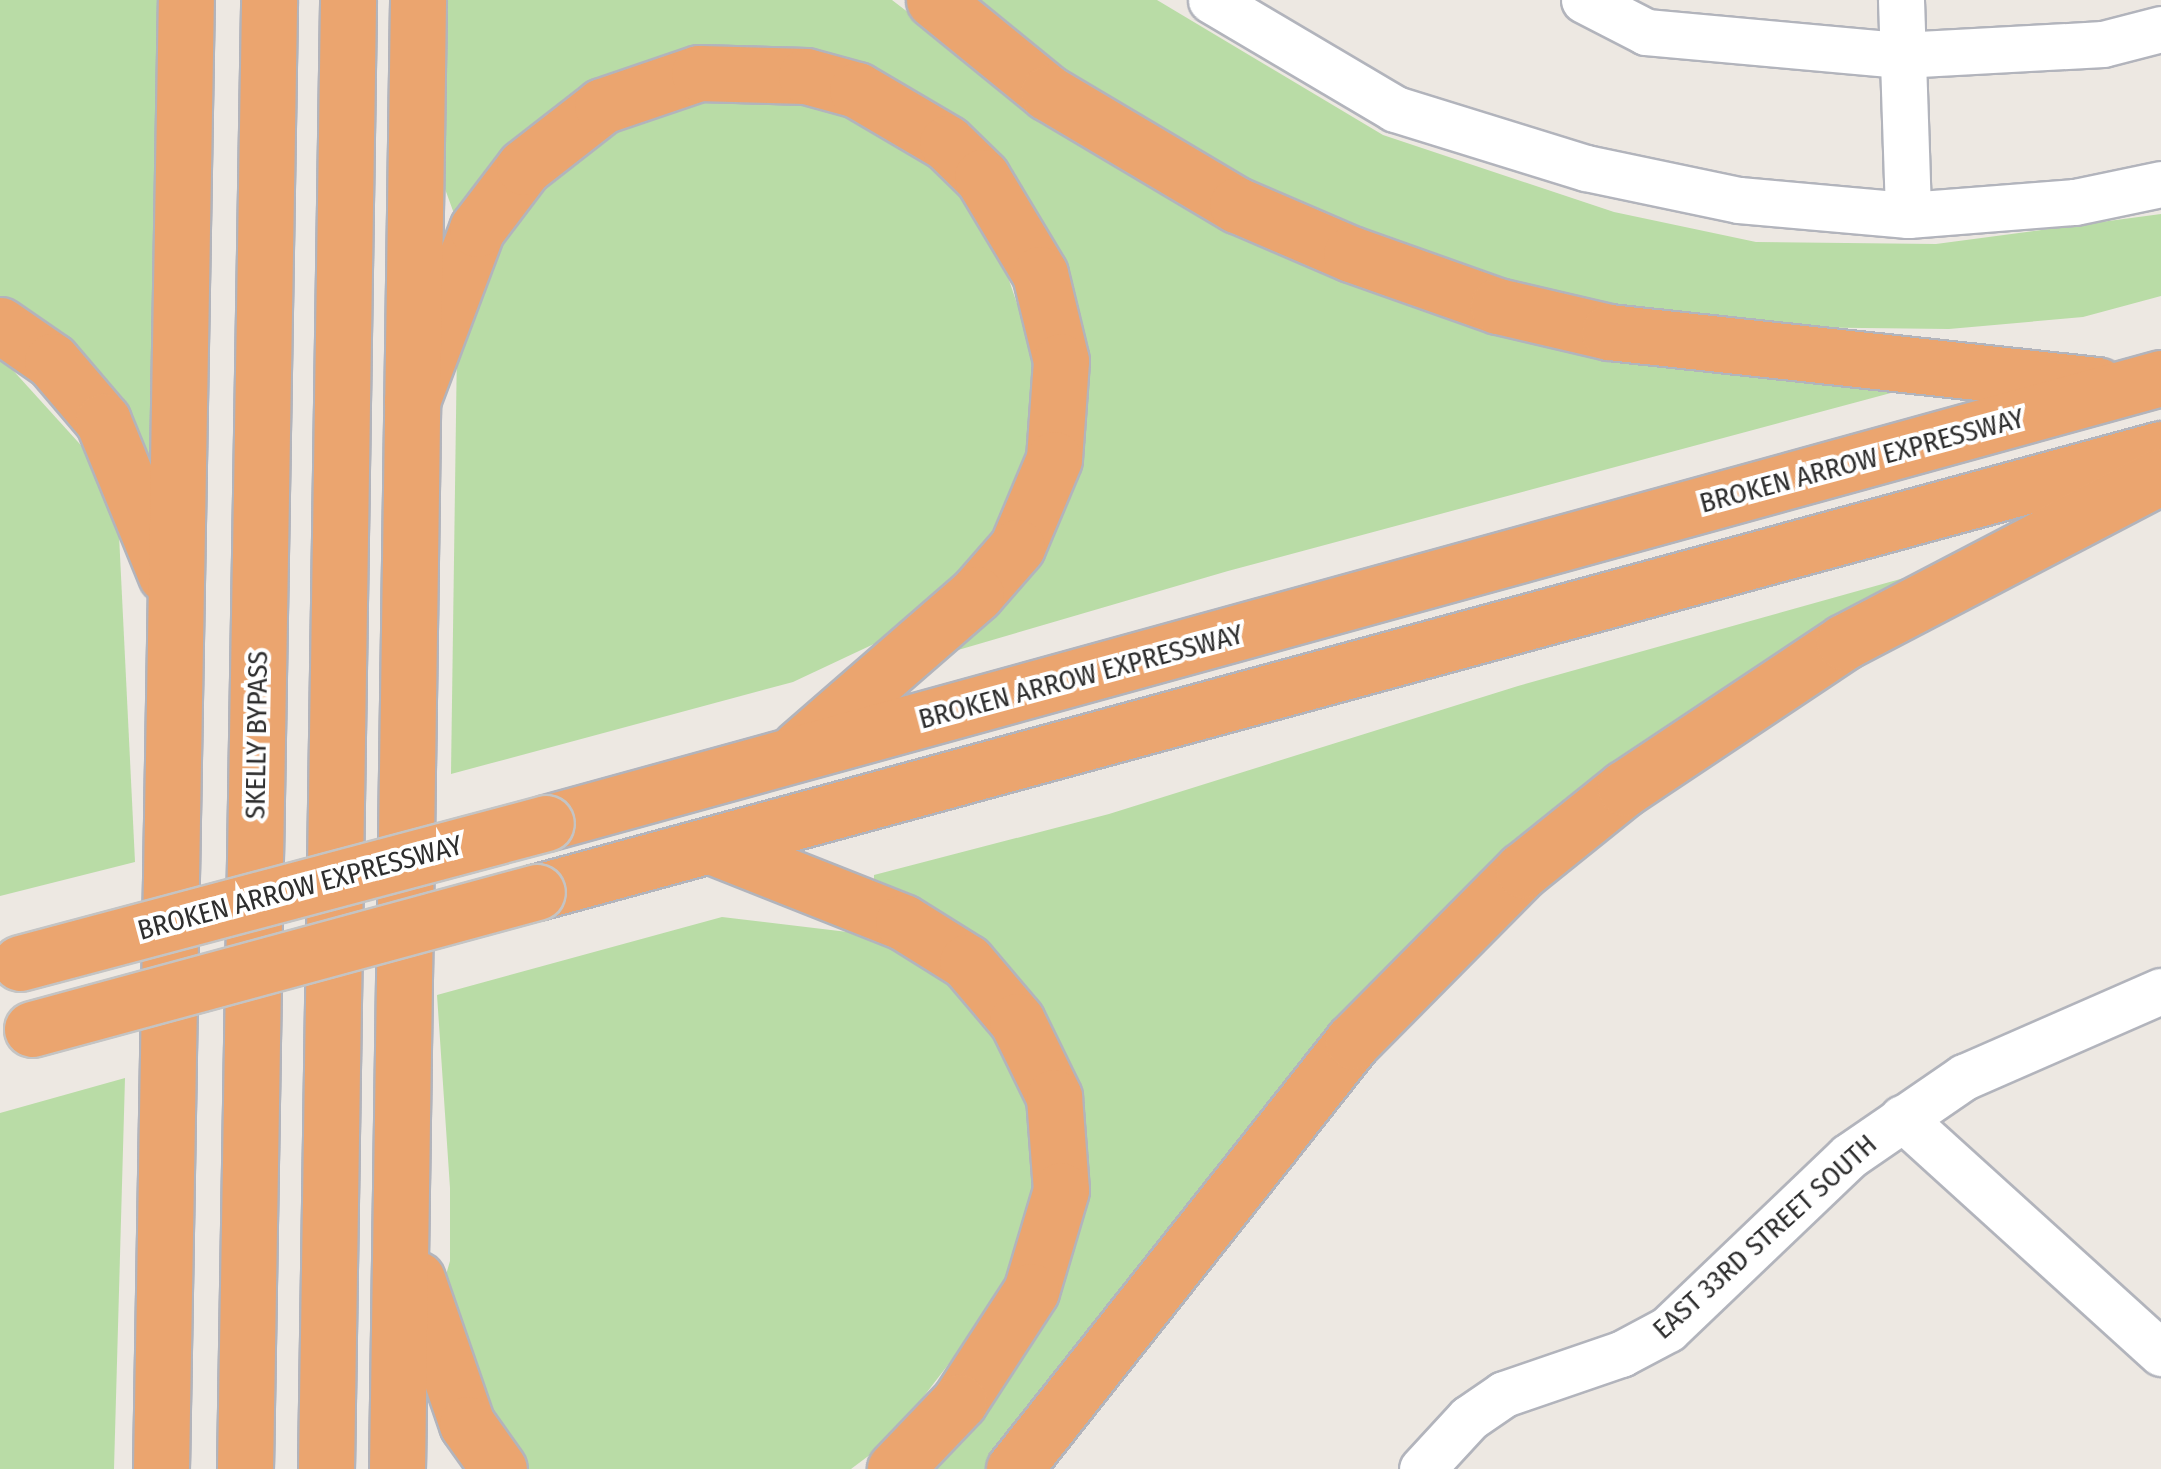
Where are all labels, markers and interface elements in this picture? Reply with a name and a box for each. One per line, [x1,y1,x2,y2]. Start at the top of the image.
street label: BROKEN ARROW EXPRESSWAY [1696,401,2028,521]
street label: BROKEN ARROW EXPRESSWAY [915,617,1247,737]
street label: SKELLY BYPASS [239,651,275,819]
street label: BROKEN ARROW EXPRESSWAY [134,828,466,948]
street label: EAST 33RD STREET SOUTH [1646,1128,1884,1346]

